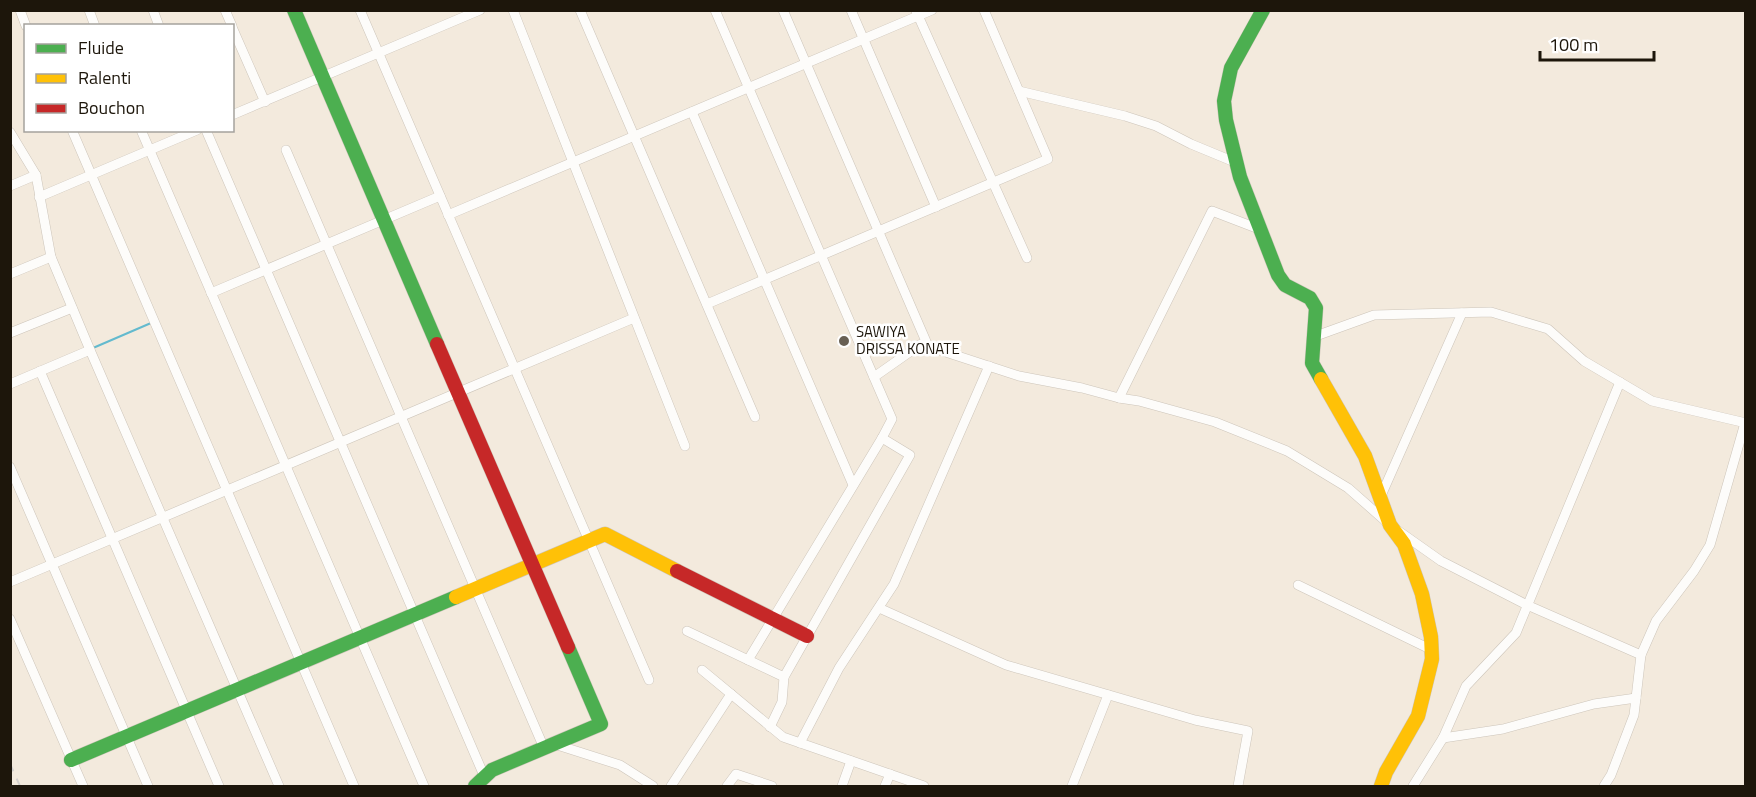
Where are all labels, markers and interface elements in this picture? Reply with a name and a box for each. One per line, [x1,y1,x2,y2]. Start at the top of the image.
legend [24,24,234,132]
scale bar [1540,24,1654,62]
text: 100 m [1549,31,1598,58]
text: Fluide [78,34,124,61]
text: Ralenti [78,64,131,91]
text: Bouchon [78,94,145,121]
place label: SAWIYA DRISSA KONATE [856,320,960,360]
marker: SAWIYA DRISSA KONATE [837,334,851,348]

